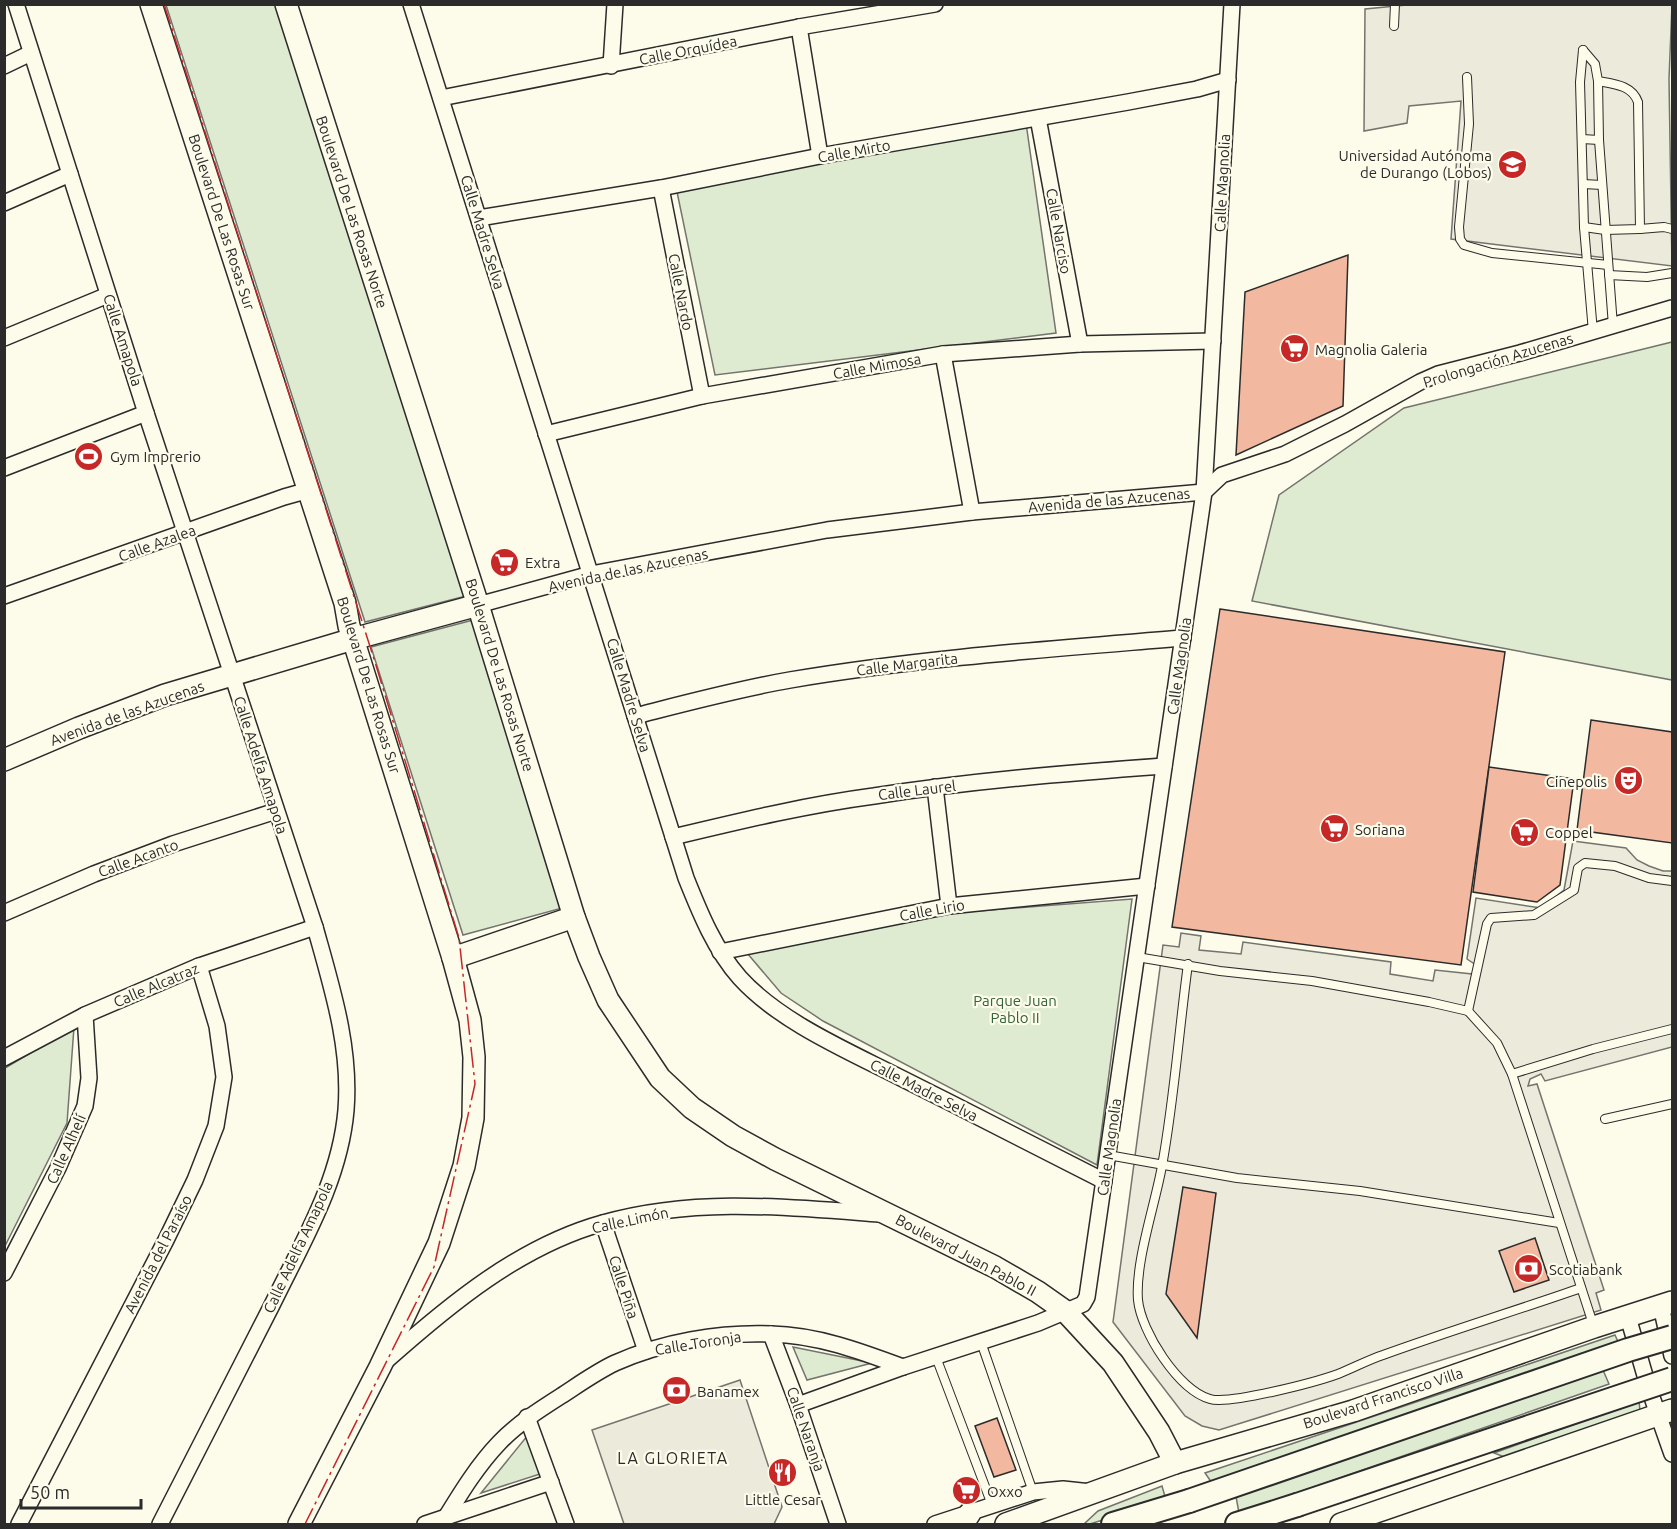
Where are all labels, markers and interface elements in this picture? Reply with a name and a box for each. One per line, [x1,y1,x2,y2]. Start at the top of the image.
street label: Calle Orquídea [638,32,738,68]
street label: Boulevard De Las Rosas Norte [313,114,391,310]
street label: Boulevard De Las Rosas Sur [185,132,259,312]
street label: Calle Magnolia [1211,133,1233,233]
street label: Calle Mirto [816,136,892,166]
place label: Universidad Autónoma de Durango (Lobos) [1339,147,1492,181]
school or university icon: Universidad Autónoma de Durango (Lobos) [1497,148,1529,180]
street label: Calle Madre Selva [458,173,508,291]
street label: Calle Narciso [1043,187,1075,275]
street label: Calle Nardo [665,252,697,332]
street label: Calle Amapola [100,292,146,388]
street label: Prolongación Azucenas [1421,329,1575,391]
supermarket icon: Magnolia Galeria [1278,333,1310,365]
place label: Magnolia Galeria [1315,341,1427,358]
street label: Calle Mimosa [832,350,922,382]
sports icon: Gym Imprerio [73,440,105,472]
place label: Gym Imprerio [110,448,201,465]
street label: Avenida de las Azucenas [1027,484,1191,516]
street label: Calle Azalea [116,521,198,565]
street label: Avenida de las Azucenas [547,545,709,595]
supermarket icon: Extra [488,546,520,578]
place label: Extra [525,554,560,571]
street label: Boulevard De Las Rosas Norte [462,576,538,774]
street label: Boulevard De Las Rosas Sur [334,595,404,776]
street label: Calle Magnolia [1164,616,1194,716]
street label: Calle Madre Selva [604,636,654,754]
street label: Calle Margarita [855,649,959,679]
street label: Avenida de las Azucenas [48,677,206,749]
street label: Calle Adelfa Amapola [231,694,291,836]
theatre icon: Cinepolis [1612,765,1644,797]
place label: Cinepolis [1546,773,1607,790]
street label: Calle Laurel [877,777,957,803]
supermarket icon: Soriana [1318,813,1350,845]
supermarket icon: Coppel [1508,816,1540,848]
place label: Soriana [1355,821,1405,838]
place label: Coppel [1545,824,1593,841]
street label: Calle Acanto [96,836,180,880]
street label: Calle Lirio [898,896,966,924]
street label: Calle Alcatraz [111,959,201,1011]
park label: Parque Juan Pablo II [973,992,1057,1026]
street label: Calle Madre Selva [867,1056,981,1124]
street label: Calle Magnolia [1094,1097,1124,1197]
street label: Calle Alhelí [43,1111,89,1187]
street label: Calle Adelfa Amapola [260,1178,336,1316]
street label: Avenida del Paraíso [121,1192,195,1316]
street label: Calle Limón [590,1204,670,1236]
street label: Boulevard Juan Pablo II [893,1211,1039,1299]
street label: Calle Piña [606,1253,642,1321]
bank icon: Scotiabank [1512,1253,1544,1285]
place label: Scotiabank [1549,1261,1623,1278]
street label: Calle Toronja [654,1328,742,1358]
street label: Boulevard Francisco Villa [1301,1364,1465,1432]
bank icon: Banamex [660,1375,692,1407]
place label: Banamex [697,1383,760,1400]
street label: Calle Naranja [784,1385,828,1473]
district label: LA GLORIETA [617,1449,729,1467]
restaurant icon: Little Cesar [767,1456,799,1488]
scale bar [21,1472,141,1510]
supermarket icon: Oxxo [950,1475,982,1507]
text: 50 m [30,1482,70,1502]
place label: Oxxo [987,1483,1023,1500]
place label: Little Cesar [745,1491,821,1508]

